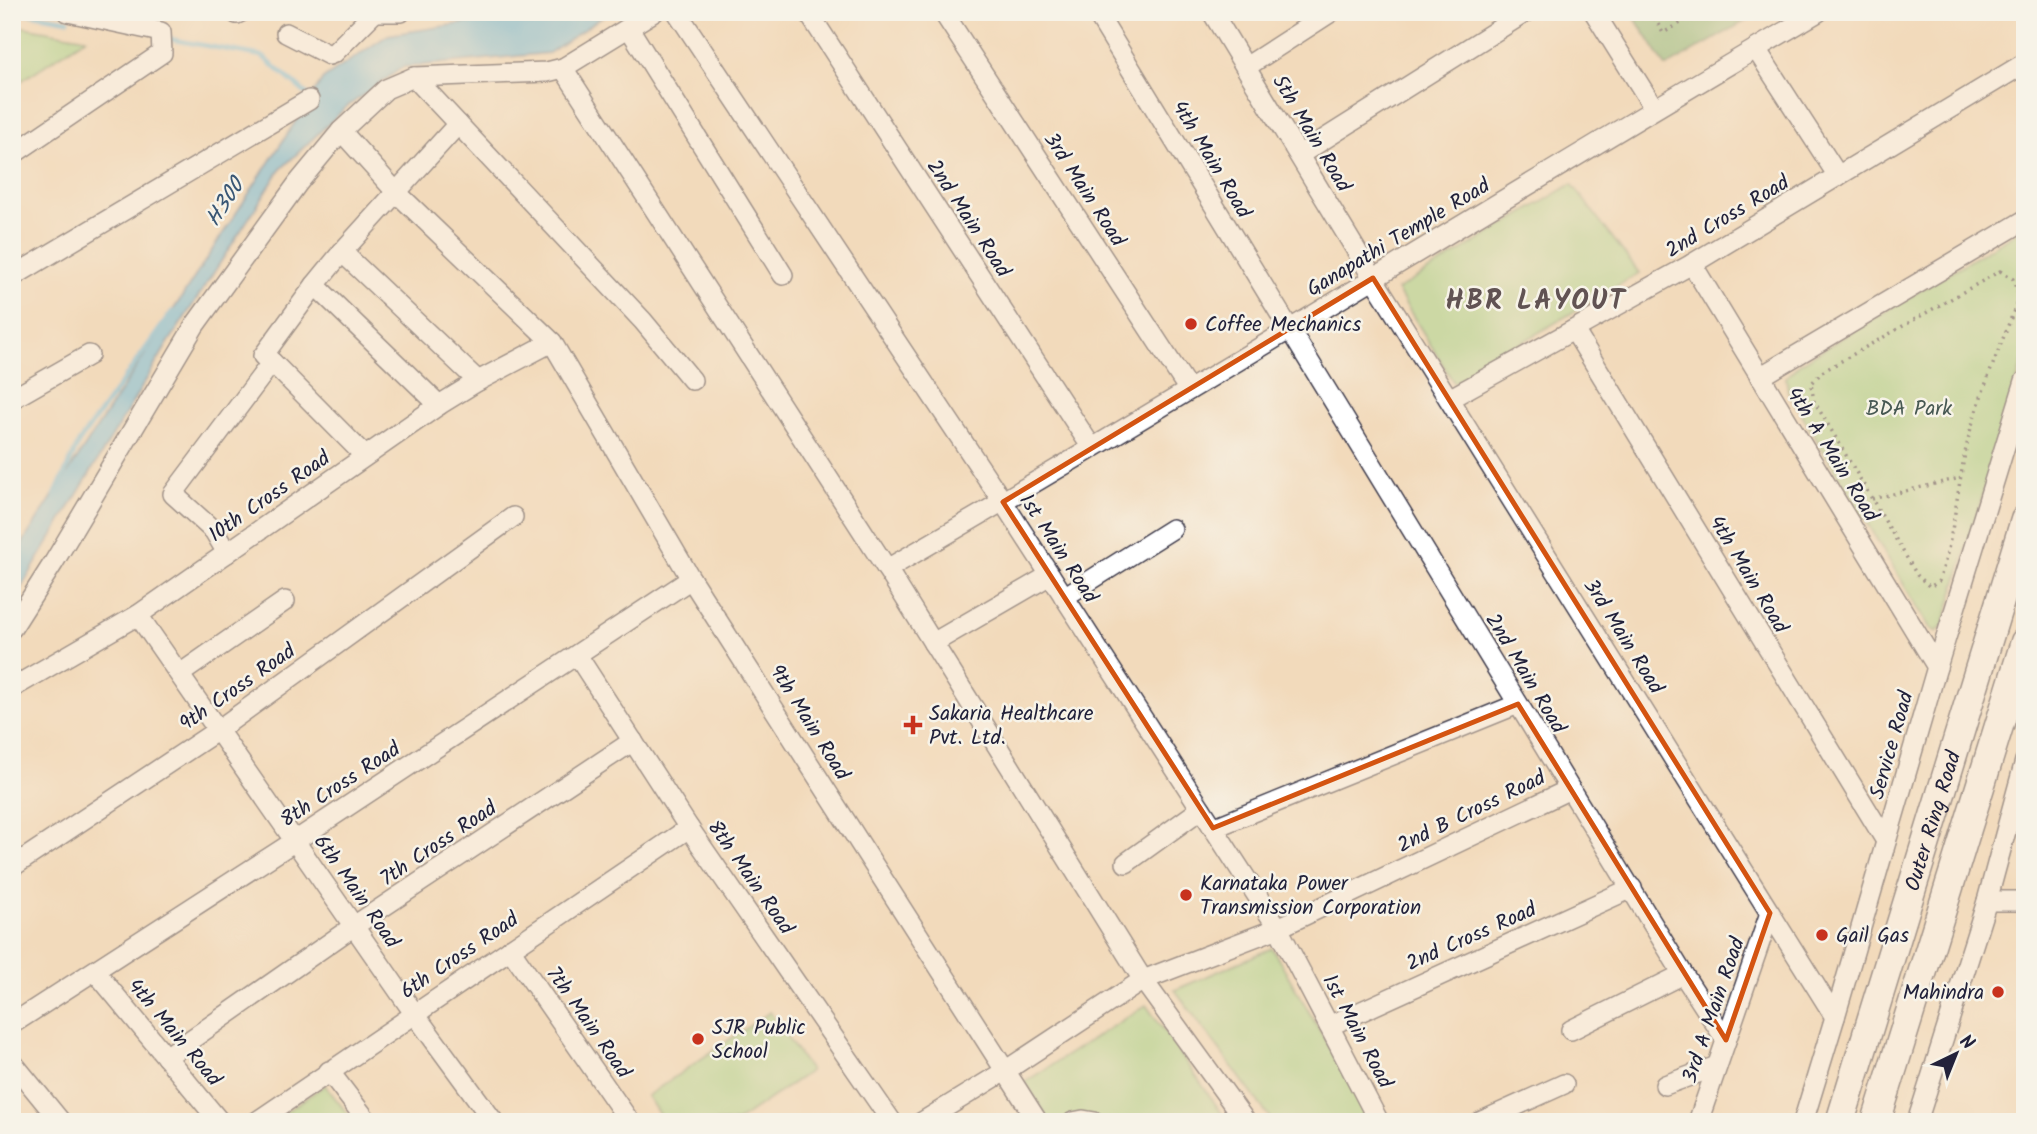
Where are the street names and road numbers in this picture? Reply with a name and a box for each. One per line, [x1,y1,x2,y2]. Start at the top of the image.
street label: 5th Main Road [1263,69,1359,199]
street label: 4th Main Road [1162,94,1259,226]
street label: 3rd Main Road [1034,126,1134,254]
street label: 2nd Main Road [917,153,1019,285]
street label: 2nd Cross Road [1659,167,1797,267]
street label: Ganapathi Temple Road [1301,170,1497,306]
street label: 4th A Main Road [1777,381,1887,529]
street label: 10th Cross Road [202,443,338,552]
street label: 1st Main Road [1010,487,1106,611]
street label: 4th Main Road [1699,509,1796,641]
street label: 3rd Main Road [1574,573,1672,702]
street label: 2nd Main Road [1476,607,1574,741]
street label: 9th Cross Road [173,636,303,741]
street label: 9th Main Road [760,658,858,788]
street label: Service Road [1861,687,1924,803]
street label: 8th Cross Road [274,734,408,837]
street label: Outer Ring Road [1897,747,1971,895]
street label: 2nd B Cross Road [1392,762,1552,863]
street label: 7th Cross Road [374,793,504,896]
street label: 8th Main Road [698,814,802,942]
street label: 6th Main Road [304,828,408,956]
street label: 2nd Cross Road [1401,894,1543,981]
street label: 6th Cross Road [394,904,526,1008]
street label: 3rd A Main Road [1674,933,1755,1088]
street label: 7th Main Road [537,960,639,1086]
street label: 1st Main Road [1313,969,1401,1095]
street label: 4th Main Road [119,972,229,1095]

